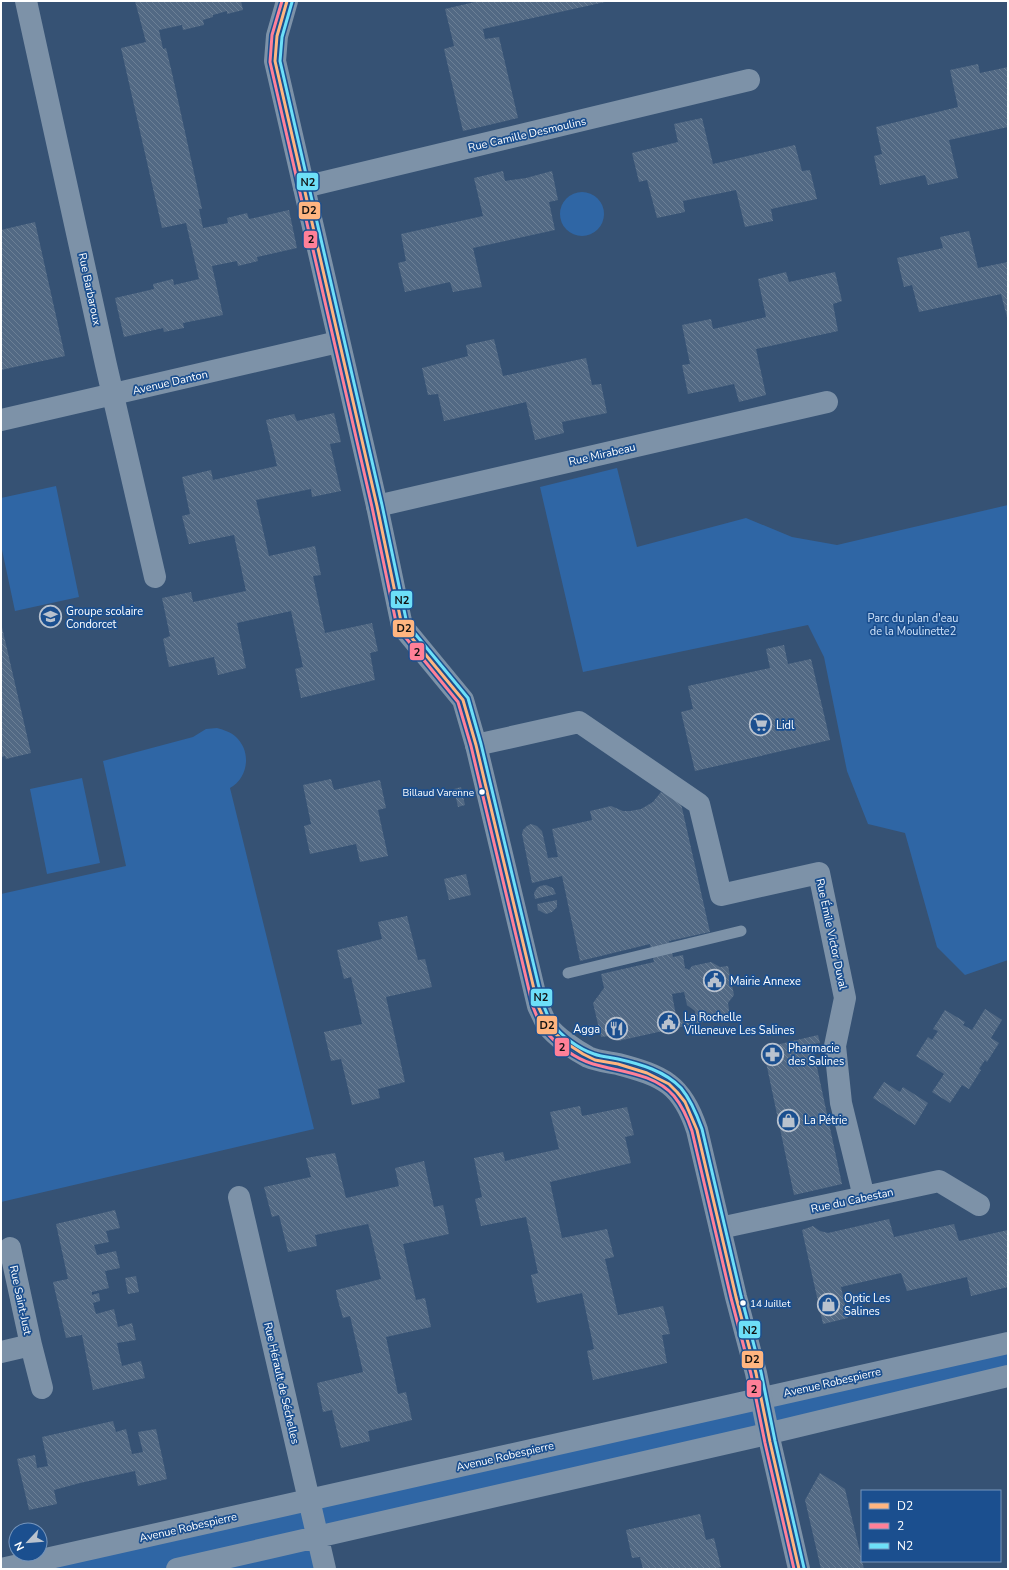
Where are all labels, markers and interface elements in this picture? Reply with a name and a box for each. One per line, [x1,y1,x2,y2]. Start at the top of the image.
street label: Rue Camille Desmoulins [467,114,588,155]
line badge: N2 [296,172,319,191]
text: N2 [301,175,316,190]
line badge: D2 [298,201,321,220]
text: D2 [302,203,317,218]
line badge: 2 [303,230,318,249]
text: 2 [308,232,315,247]
street label: Rue Barbaroux [75,252,105,327]
street label: Avenue Danton [131,367,209,398]
street label: Rue Mirabeau [567,440,637,469]
line badge: N2 [390,590,413,609]
text: N2 [395,593,410,608]
school or university icon: Groupe scolaire Condorcet [38,604,64,630]
place label: Groupe scolaire Condorcet [66,604,143,632]
park label: Parc du plan d'eau de la Moulinette2 [868,611,959,639]
line badge: D2 [392,619,415,638]
text: D2 [397,621,412,636]
line badge: 2 [409,642,425,661]
text: 2 [414,645,421,660]
supermarket icon: Lidl [748,712,774,738]
place label: Lidl [776,718,795,733]
place label: Billaud Varenne [403,786,474,800]
marker: Billaud Varenne [477,787,487,797]
street label: Rue Émile Victor Duval [812,877,852,992]
public building icon: Mairie Annexe [701,968,727,994]
place label: Mairie Annexe [730,974,801,989]
line badge: N2 [530,988,553,1007]
text: N2 [534,990,549,1005]
public building icon: La Rochelle Villeneuve Les Salines [655,1010,681,1036]
place label: La Rochelle Villeneuve Les Salines [683,1010,795,1038]
line badge: D2 [536,1015,558,1035]
restaurant icon: Agga [603,1016,629,1042]
text: D2 [540,1018,555,1033]
place label: Agga [573,1022,600,1037]
line badge: 2 [554,1037,570,1057]
text: 2 [559,1040,566,1055]
pharmacy icon: Pharmacie des Salines [759,1041,785,1067]
place label: Pharmacie des Salines [788,1041,844,1069]
shop icon: La Pétrie [776,1107,802,1133]
place label: La Pétrie [804,1113,848,1128]
street label: Rue du Cabestan [809,1184,895,1217]
street label: Rue Saint-Just [6,1264,35,1336]
shop icon: Optic Les Salines [815,1291,841,1317]
place label: Optic Les Salines [844,1291,890,1319]
place label: 14 Juillet [750,1297,791,1311]
marker: 14 Juillet [738,1298,748,1308]
line badge: N2 [738,1320,761,1339]
street label: Rue Hérault de Séchelles [260,1321,303,1446]
text: N2 [743,1323,758,1338]
line badge: D2 [741,1350,764,1369]
text: D2 [745,1352,760,1367]
street label: Avenue Robespierre [782,1364,882,1401]
line badge: 2 [746,1379,762,1398]
text: 2 [751,1382,758,1397]
street label: Avenue Robespierre [455,1438,555,1475]
legend [861,1490,1001,1562]
text: D2 [897,1498,913,1514]
street label: Avenue Robespierre [138,1509,238,1546]
text: 2 [897,1518,904,1534]
north arrow [8,1522,48,1562]
text: N2 [897,1538,913,1554]
text: N [11,1539,28,1553]

